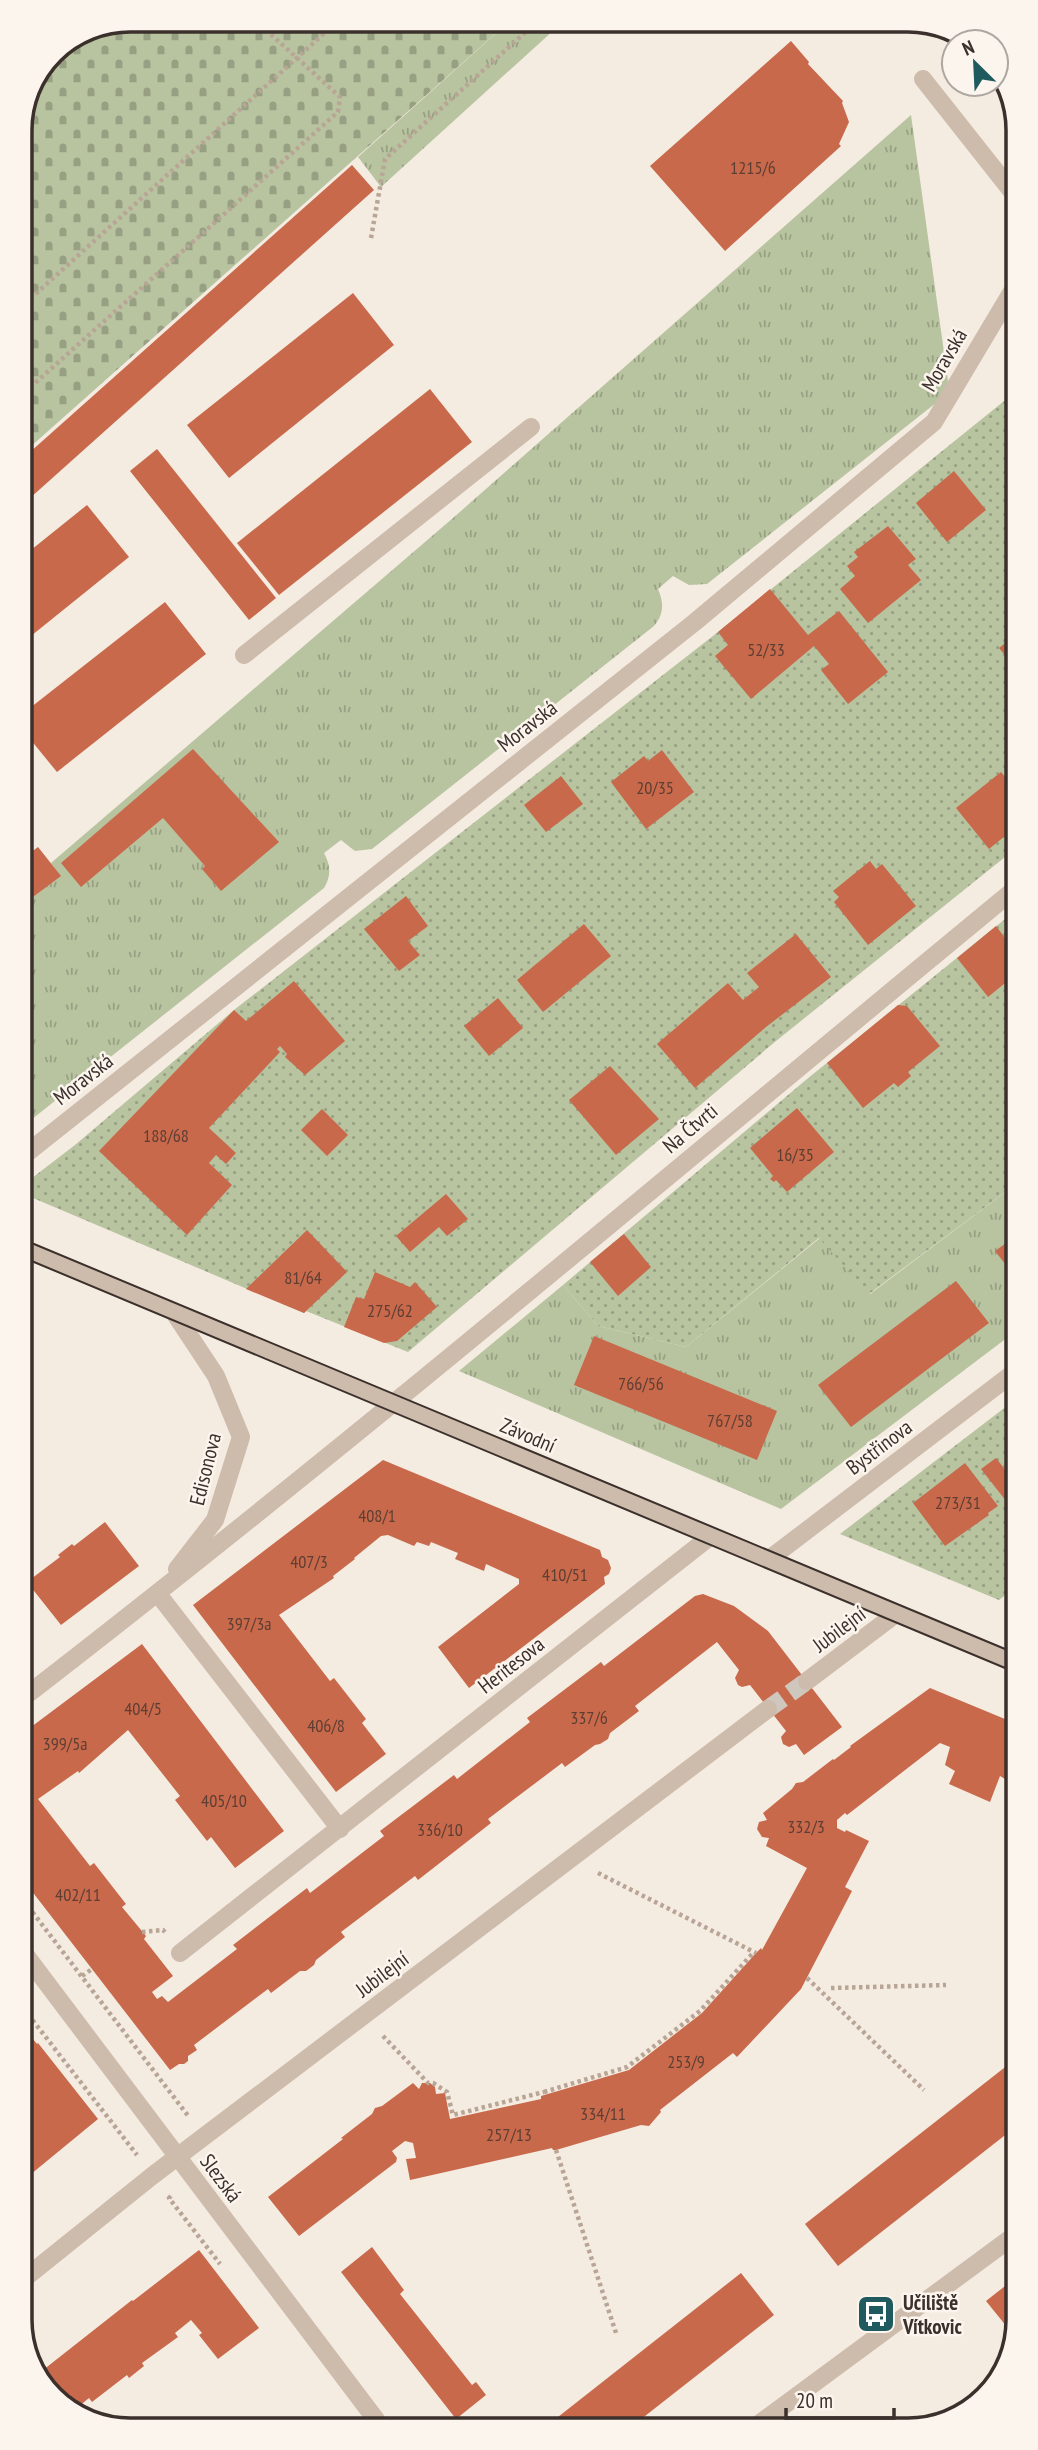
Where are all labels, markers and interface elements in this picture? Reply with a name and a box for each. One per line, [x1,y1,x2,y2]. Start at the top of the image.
north arrow [940,28,1010,98]
text: N [959,34,978,61]
house number: 1215/6 [730,156,776,179]
street label: Moravská [915,324,973,396]
house number: 52/33 [747,638,785,661]
street label: Moravská [492,694,562,758]
house number: 20/35 [636,776,674,799]
street label: Moravská [48,1047,118,1111]
street label: Na Čtvrti [657,1097,723,1159]
house number: 188/68 [143,1124,189,1147]
house number: 16/35 [776,1143,814,1166]
house number: 81/64 [284,1266,322,1289]
house number: 275/62 [367,1299,413,1322]
house number: 766/56 [618,1372,664,1395]
house number: 767/58 [707,1409,753,1432]
street label: Závodní [496,1411,560,1459]
street label: Bystřinova [841,1413,917,1481]
street label: Edisonova [183,1430,227,1508]
house number: 273/31 [935,1491,981,1514]
house number: 408/1 [358,1504,396,1527]
house number: 407/3 [290,1550,328,1573]
house number: 410/51 [542,1563,588,1586]
street label: Jubilejní [806,1600,871,1658]
house number: 397/3a [227,1612,271,1635]
street label: Heritesova [472,1631,550,1699]
house number: 404/5 [124,1697,162,1720]
house number: 337/6 [570,1706,608,1729]
house number: 406/8 [307,1714,345,1737]
house number: 399/5a [43,1732,87,1755]
house number: 405/10 [201,1789,247,1812]
house number: 332/3 [787,1815,825,1838]
house number: 336/10 [417,1818,463,1841]
house number: 402/11 [55,1883,101,1906]
street label: Jubilejní [349,1945,414,2003]
house number: 253/9 [667,2050,705,2073]
house number: 334/11 [580,2102,626,2125]
house number: 257/13 [486,2123,532,2146]
street label: Slezská [194,2148,248,2208]
place label: Učiliště Vítkovic [902,2289,962,2340]
bus stop icon: Učiliště Vítkovic [855,2293,897,2335]
scale bar [786,2376,894,2420]
text: 20 m [796,2387,833,2414]

